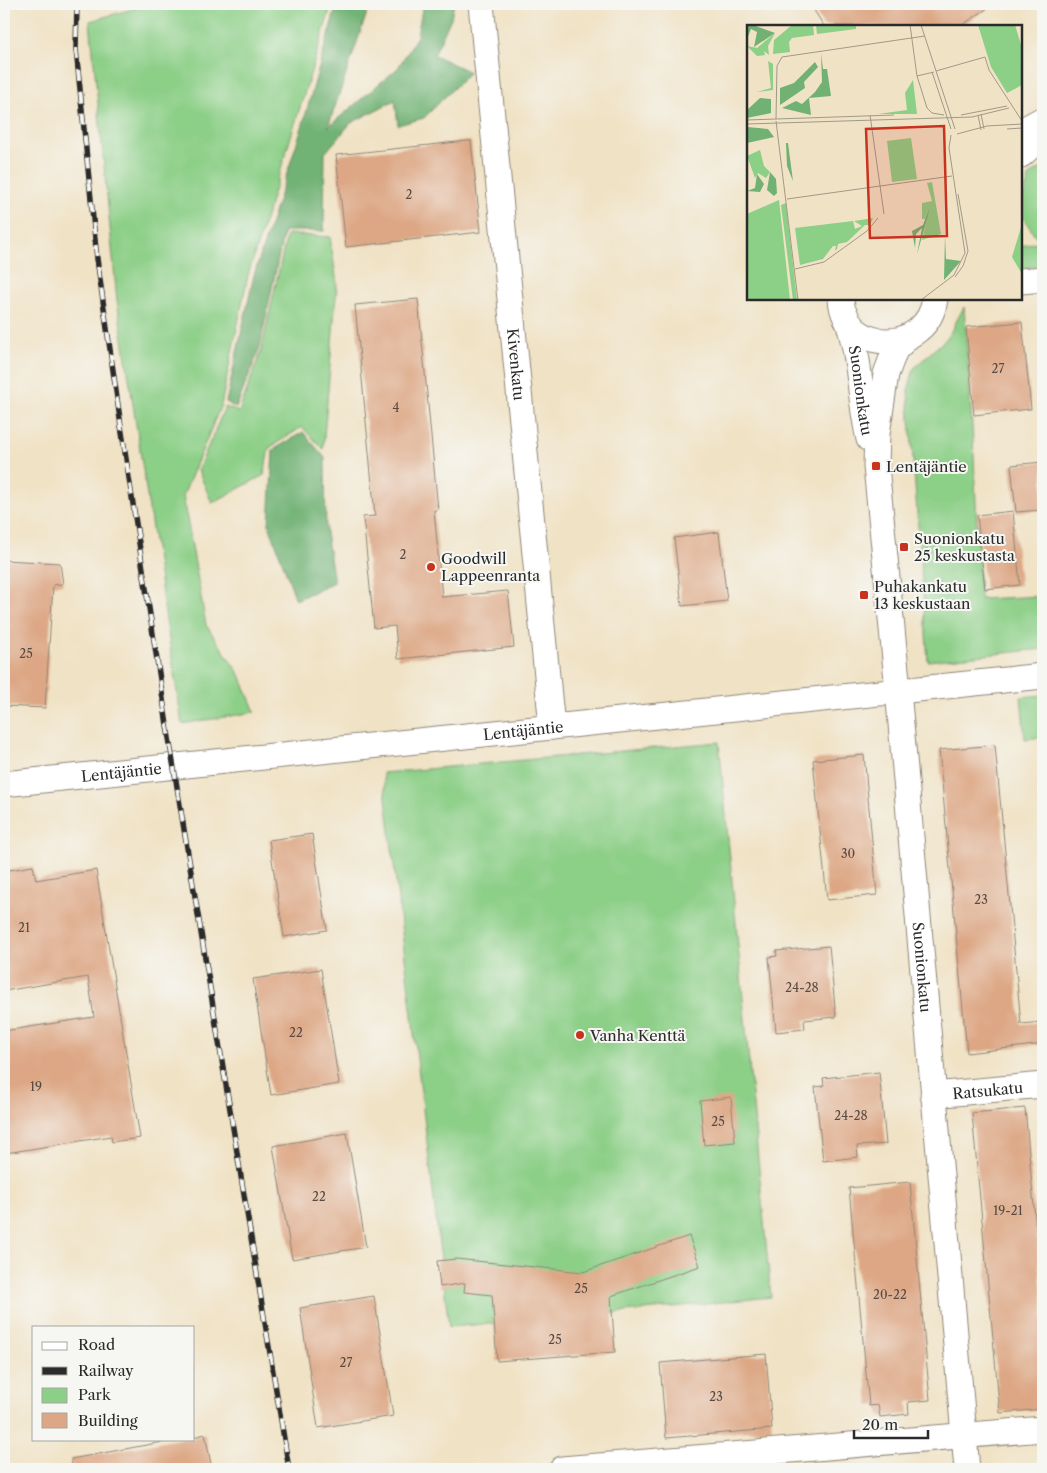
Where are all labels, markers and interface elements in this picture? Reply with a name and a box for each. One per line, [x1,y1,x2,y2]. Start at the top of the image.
inset map [747,25,1022,300]
house number: 2 [406,187,413,202]
street label: Kivenkatu [503,327,529,401]
street label: Suonionkatu [845,344,877,437]
house number: 27 [992,361,1004,376]
house number: 4 [393,400,400,415]
place label: Lentäjäntie [886,457,967,476]
marker: Lentäjäntie [870,460,882,472]
place label: Suonionkatu 25 keskustasta [914,529,1015,565]
marker: Suonionkatu 25 keskustasta [898,541,910,553]
house number: 2 [400,547,407,562]
place label: Goodwill Lappeenranta [441,549,540,585]
marker: Goodwill Lappeenranta [425,561,437,573]
place label: Puhakankatu 13 keskustaan [874,577,971,613]
marker: Puhakankatu 13 keskustaan [858,589,870,601]
house number: 25 [19,646,33,661]
street label: Lentäjäntie [482,716,564,744]
street label: Lentäjäntie [80,758,163,785]
house number: 30 [841,846,855,861]
house number: 23 [974,892,988,907]
house number: 21 [18,920,30,935]
street label: Suonionkatu [909,921,936,1013]
house number: 24-28 [785,980,819,995]
house number: 22 [289,1025,303,1040]
place label: Vanha Kenttä [589,1026,686,1045]
marker: Vanha Kenttä [574,1029,586,1041]
street label: Ratsukatu [952,1077,1024,1103]
house number: 19 [30,1079,42,1094]
house number: 24-28 [834,1108,868,1123]
house number: 25 [711,1114,725,1129]
house number: 22 [312,1189,326,1204]
house number: 19-21 [993,1203,1023,1218]
house number: 25 [574,1281,588,1296]
house number: 20-22 [873,1287,907,1302]
legend [32,1326,195,1440]
house number: 25 [548,1332,562,1347]
text: Road [78,1335,115,1354]
house number: 27 [340,1355,352,1370]
text: Railway [78,1361,134,1380]
text: Park [78,1385,112,1404]
house number: 23 [709,1389,723,1404]
scale bar [854,1408,928,1440]
text: Building [78,1411,138,1430]
text: 20 m [862,1415,898,1434]

